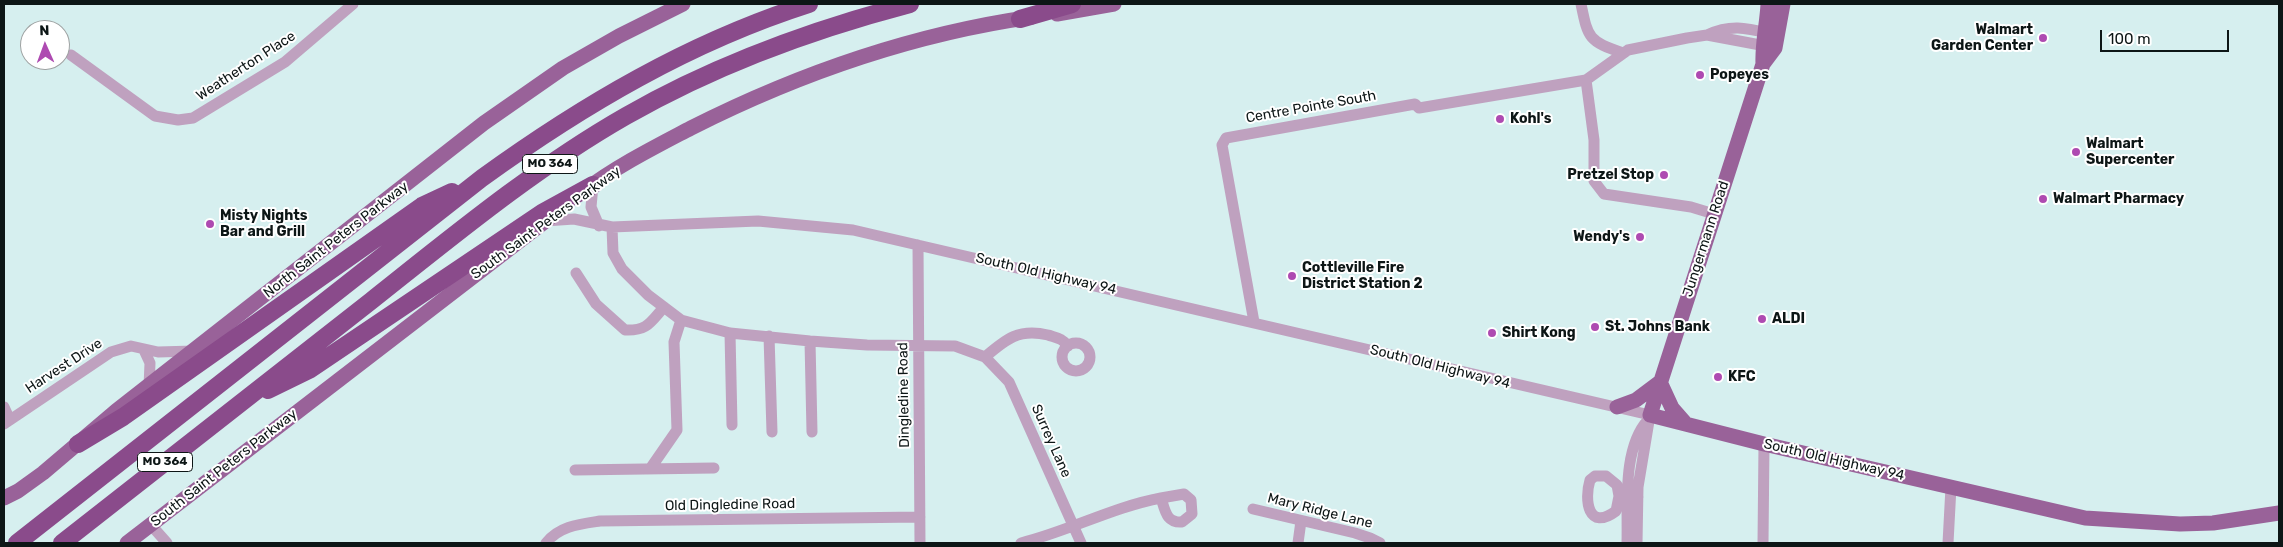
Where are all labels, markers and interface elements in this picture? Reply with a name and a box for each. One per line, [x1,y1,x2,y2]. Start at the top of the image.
north arrow [20,20,70,70]
scale bar [2103,20,2232,52]
text: N [39,22,50,39]
place label: Walmart Garden Center [1931,22,2033,54]
street label: Weatherton Place [193,28,299,104]
text: 100 m [2108,30,2150,48]
marker: Walmart Garden Center [2037,32,2049,44]
place label: Popeyes [1710,67,1769,83]
marker: Popeyes [1694,69,1706,81]
street label: Centre Pointe South [1245,87,1377,127]
place label: Kohl's [1510,111,1551,127]
marker: Kohl's [1494,113,1506,125]
place label: Walmart Supercenter [2086,136,2174,168]
marker: Walmart Supercenter [2070,146,2082,158]
road number: MO 364 [522,154,578,173]
street label: South Saint Peters Parkway [468,163,624,283]
place label: Pretzel Stop [1567,167,1654,183]
marker: Pretzel Stop [1658,169,1670,181]
street label: North Saint Peters Parkway [260,178,412,302]
street label: Jungermann Road [1679,179,1733,299]
place label: Walmart Pharmacy [2053,191,2184,207]
marker: Walmart Pharmacy [2037,193,2049,205]
place label: Misty Nights Bar and Grill [220,208,307,240]
marker: Misty Nights Bar and Grill [204,218,216,230]
place label: Wendy's [1573,229,1630,245]
marker: Wendy's [1634,231,1646,243]
street label: South Old Highway 94 [974,250,1118,298]
place label: Cottleville Fire District Station 2 [1302,260,1423,292]
marker: Cottleville Fire District Station 2 [1286,270,1298,282]
place label: ALDI [1772,311,1805,327]
marker: ALDI [1756,313,1768,325]
place label: St. Johns Bank [1605,319,1710,335]
marker: St. Johns Bank [1589,321,1601,333]
place label: Shirt Kong [1502,325,1576,341]
marker: Shirt Kong [1486,327,1498,339]
street label: Harvest Drive [22,335,106,397]
street label: South Old Highway 94 [1368,341,1512,393]
street label: Dingledine Road [895,342,913,448]
place label: KFC [1728,369,1756,385]
marker: KFC [1712,371,1724,383]
street label: Surrey Lane [1027,402,1075,480]
street label: South Saint Peters Parkway [147,406,301,530]
street label: South Old Highway 94 [1762,436,1906,484]
road number: MO 364 [138,452,192,472]
street label: Mary Ridge Lane [1266,490,1374,532]
street label: Old Dingledine Road [665,495,795,515]

